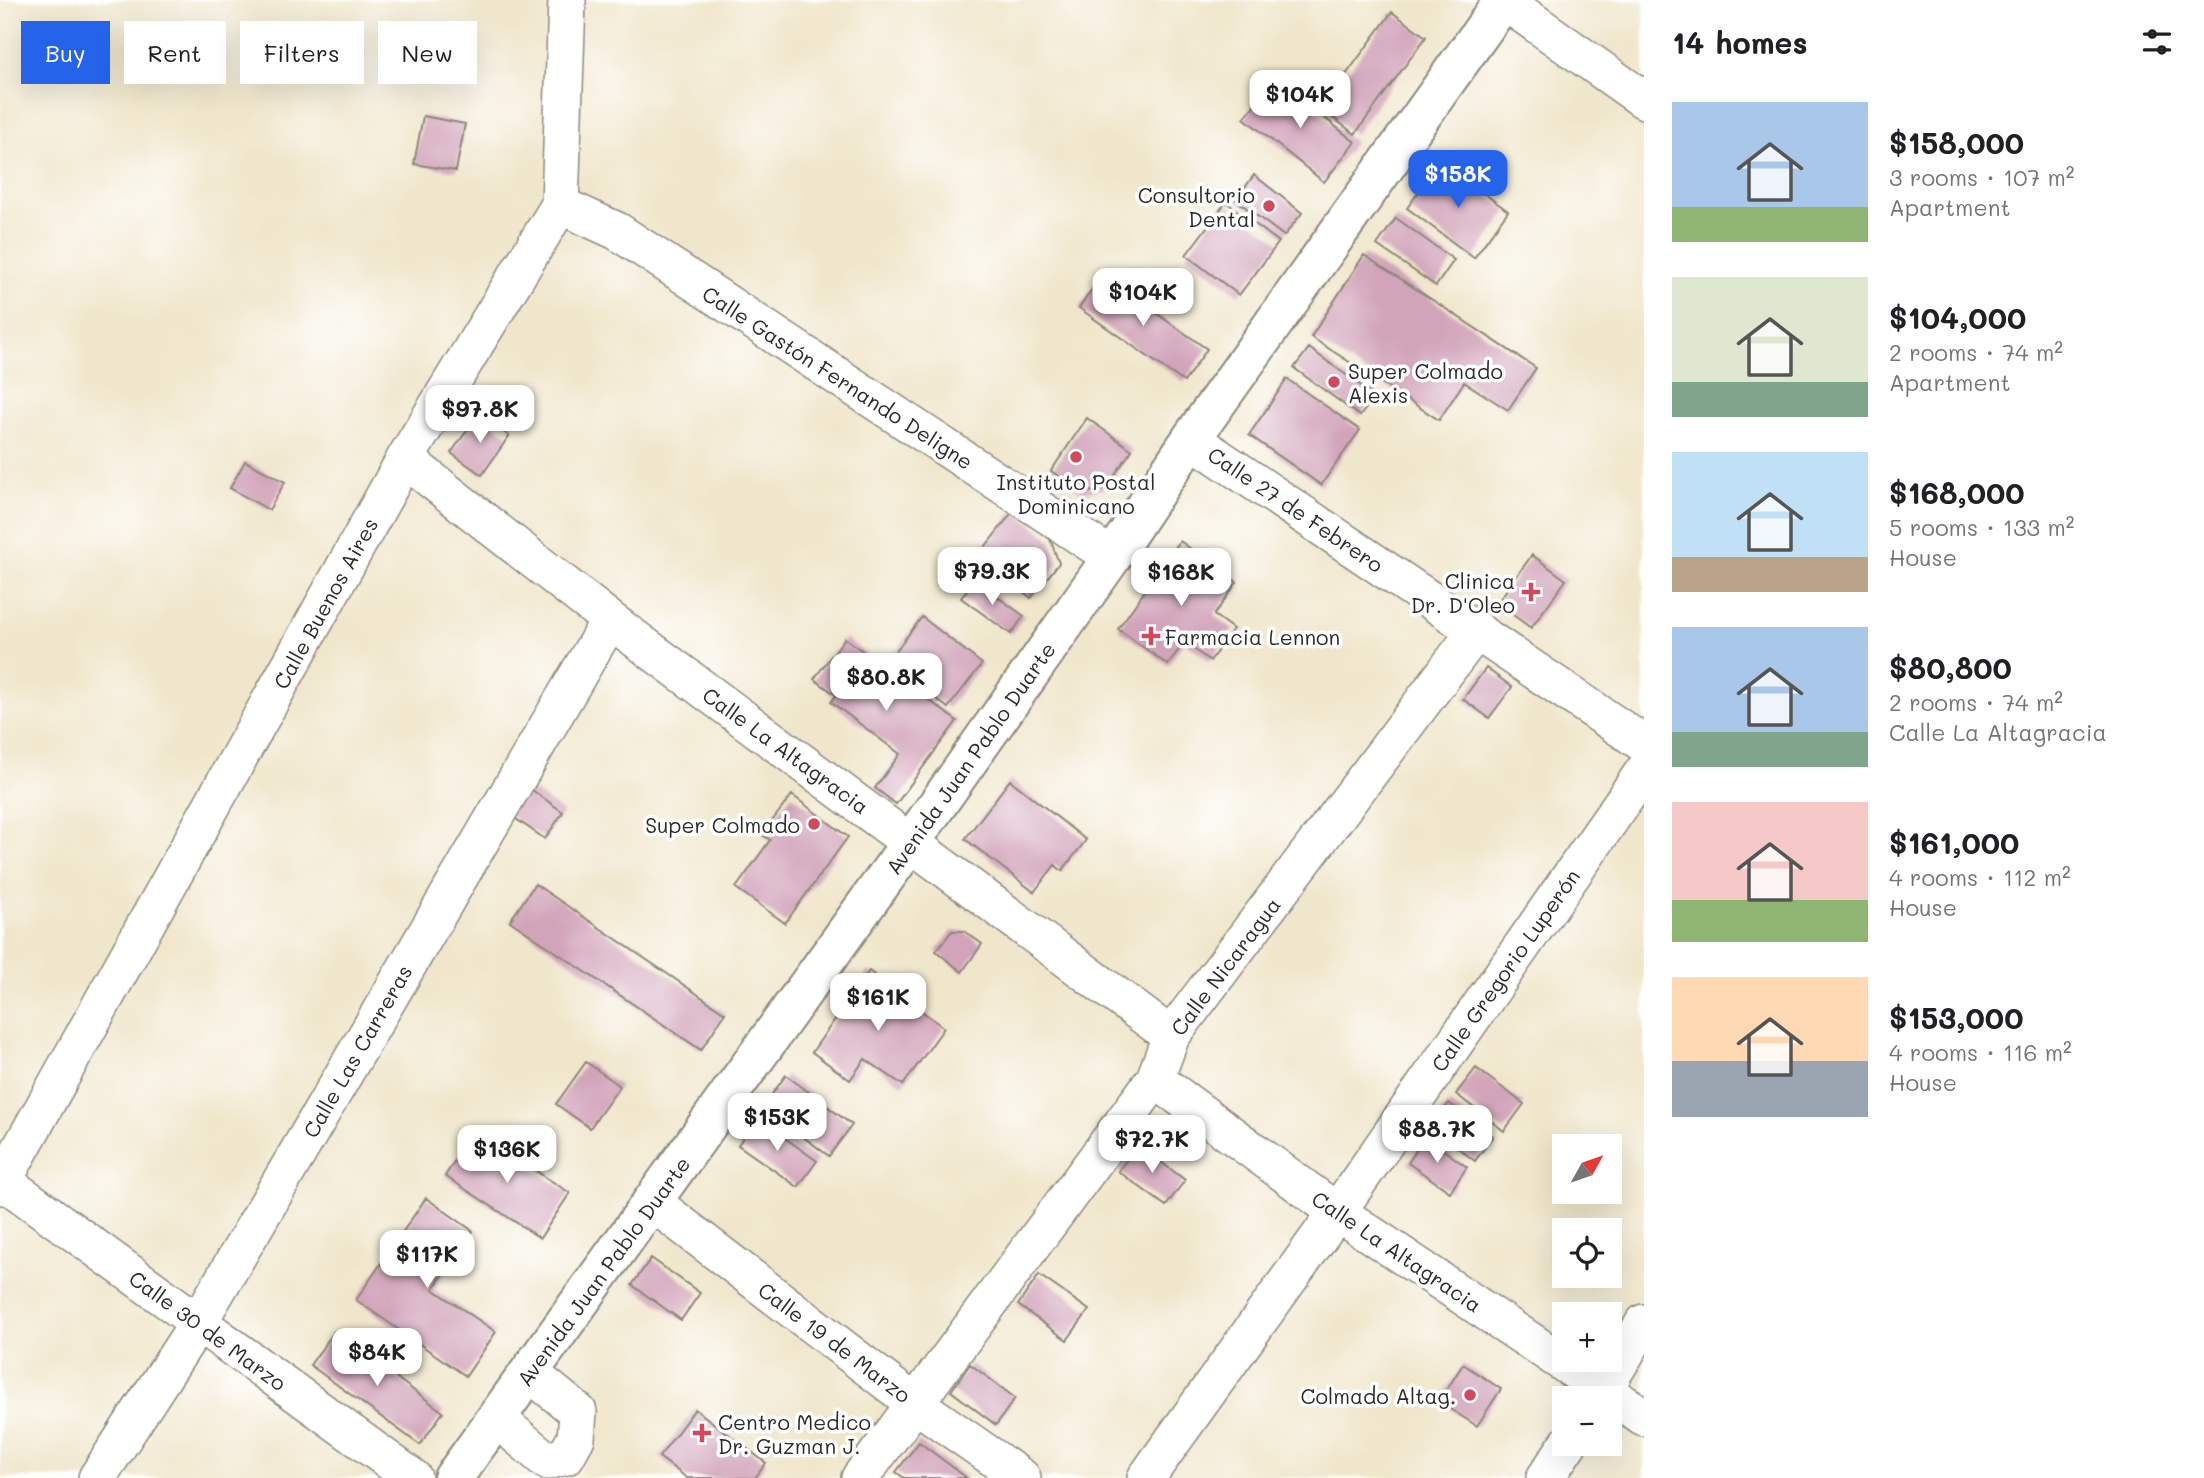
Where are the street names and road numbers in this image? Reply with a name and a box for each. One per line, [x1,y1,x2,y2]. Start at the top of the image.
street label: Calle Gastón Fernando Deligne [698,279,978,475]
street label: Calle 27 de Febrero [1203,440,1389,578]
street label: Calle Buenos Aires [267,513,383,693]
street label: Avenida Juan Pablo Duarte [879,637,1061,879]
street label: Calle La Altagracia [698,681,874,819]
street label: Calle Gregorio Luperón [1425,863,1585,1077]
street label: Calle Nicaragua [1164,892,1286,1040]
street label: Calle Las Carreras [296,960,418,1142]
street label: Avenida Juan Pablo Duarte [510,1151,696,1391]
street label: Calle La Altagracia [1307,1184,1487,1318]
street label: Calle 30 de Marzo [124,1264,292,1396]
street label: Calle 19 de Marzo [753,1276,917,1408]

